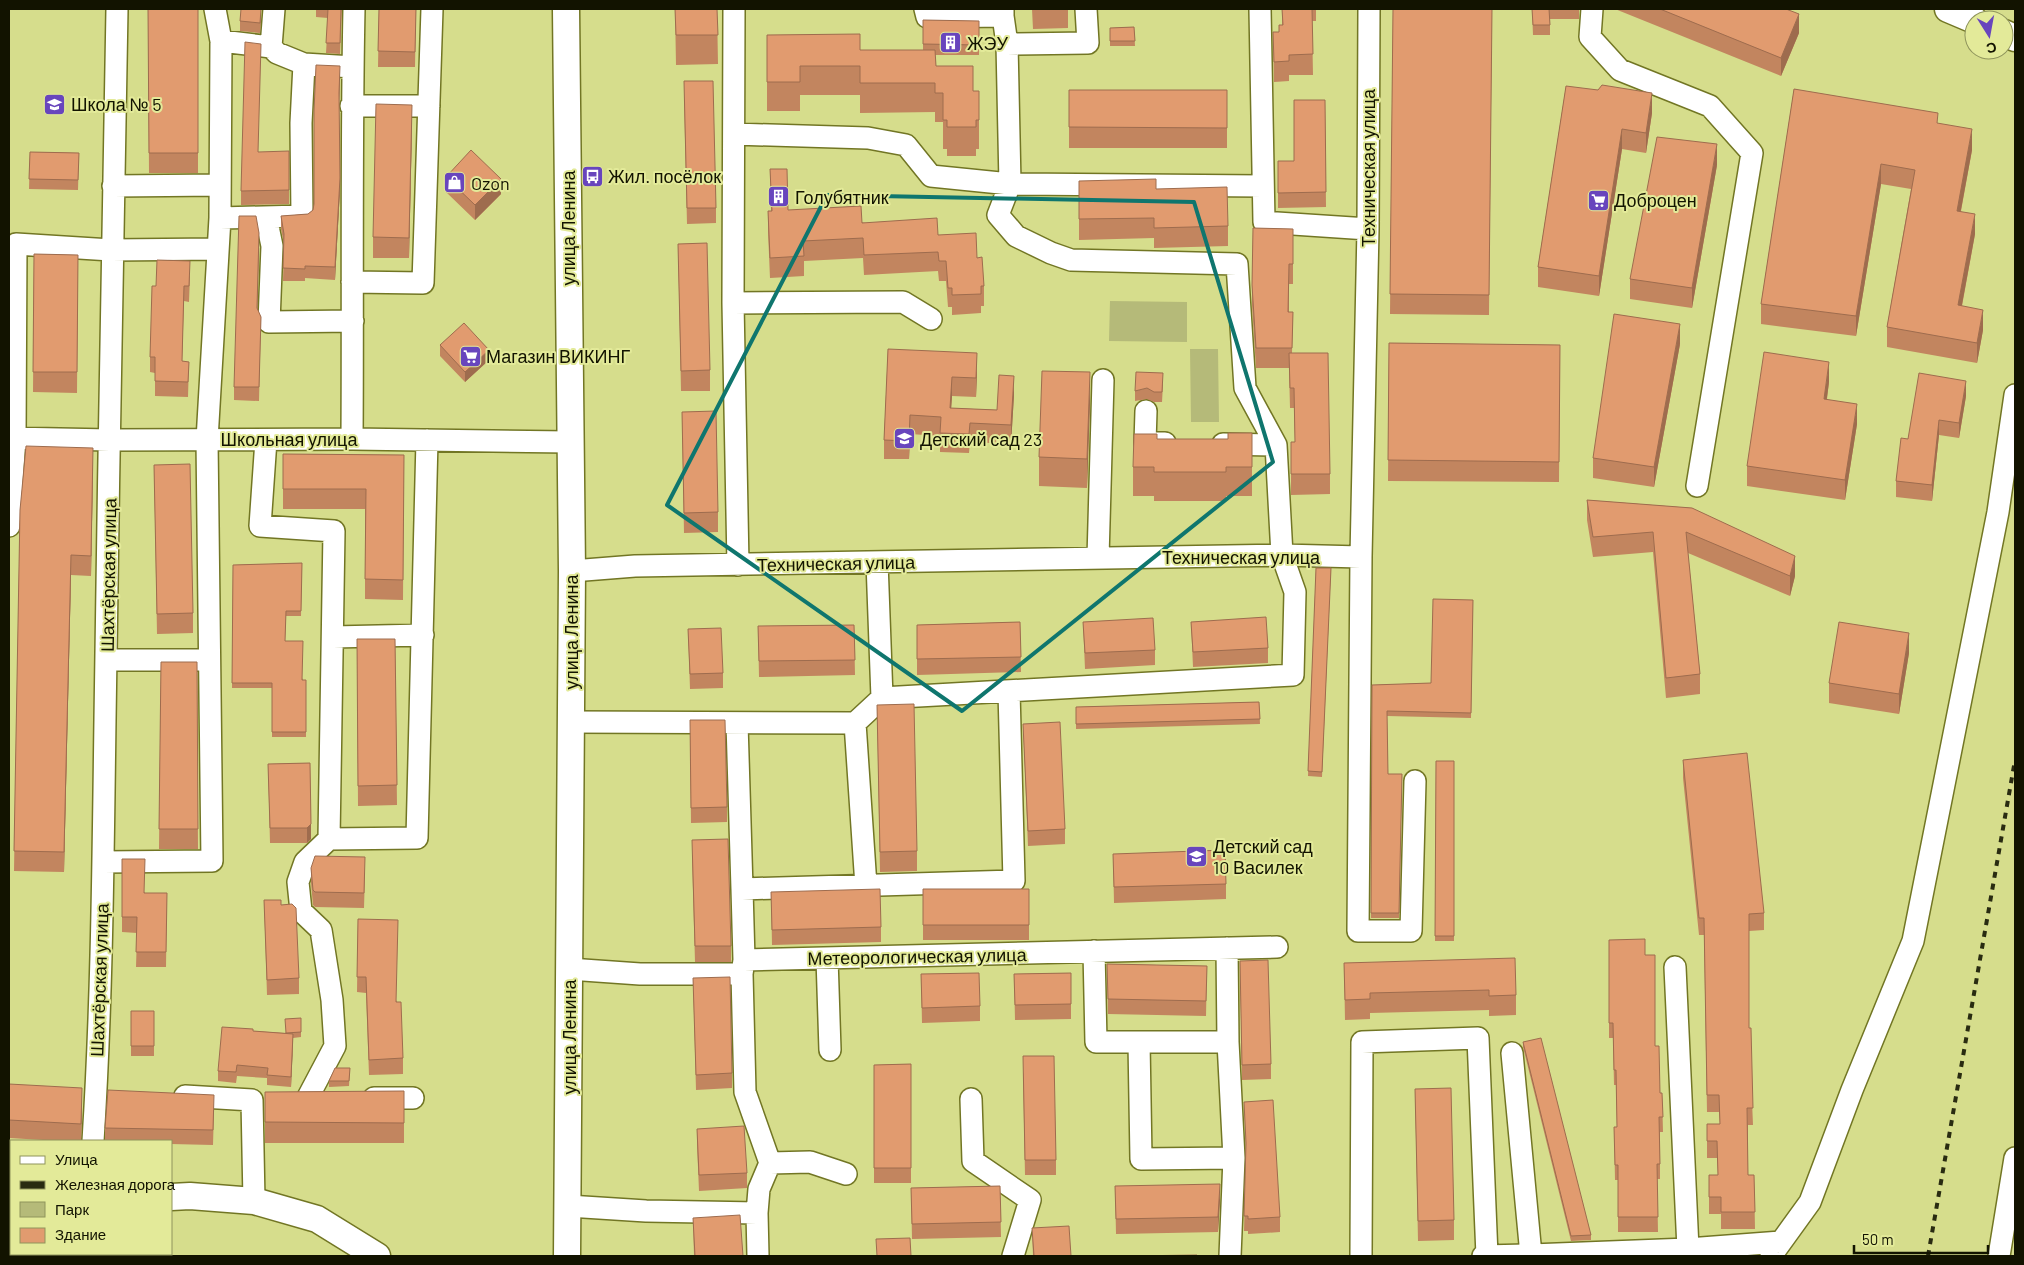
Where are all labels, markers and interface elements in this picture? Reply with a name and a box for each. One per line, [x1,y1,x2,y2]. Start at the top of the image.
north arrow [1964,10,2014,60]
building icon: ЖЭУ [939,31,963,55]
place label: ЖЭУ [967,32,1009,54]
text: С [1985,39,1998,58]
street label: Техническая улица [1357,88,1379,247]
school or university icon: Школа № 5 [43,92,67,116]
place label: Школа № 5 [71,93,161,115]
bus stop icon: Жил. посёлок [580,164,604,188]
place label: Жил. посёлок [608,165,721,187]
street label: улица Ленина [557,170,579,285]
shop icon: Ozon [443,171,467,195]
place label: Ozon [471,172,510,194]
building icon: Голубятник [767,185,791,209]
place label: Голубятник [795,186,889,208]
supermarket icon: Доброцен [1586,188,1610,212]
place label: Доброцен [1614,189,1697,211]
supermarket icon: Магазин ВИКИНГ [458,344,482,368]
place label: Магазин ВИКИНГ [486,345,630,367]
school or university icon: Детский сад 23 [892,427,916,451]
street label: Школьная улица [221,428,358,450]
place label: Детский сад 23 [920,428,1042,450]
street label: Шахтёрская улица [96,497,120,652]
street label: Техническая улица [1162,546,1321,568]
street label: Техническая улица [757,551,916,575]
street label: улица Ленина [560,574,582,689]
place label: Детский сад 10 Василек [1213,835,1313,878]
school or university icon: Детский сад 10 Василек [1185,844,1209,868]
street label: Шахтёрская улица [85,902,113,1057]
street label: Метеорологическая улица [807,943,1028,969]
street label: улица Ленина [558,979,580,1094]
legend [10,1140,172,1255]
text: Улица [55,1150,98,1168]
text: Железная дорога [55,1175,176,1193]
text: Парк [55,1200,89,1218]
scale bar [1854,1222,1988,1254]
text: Здание [55,1225,106,1243]
text: 50 m [1862,1230,1894,1248]

